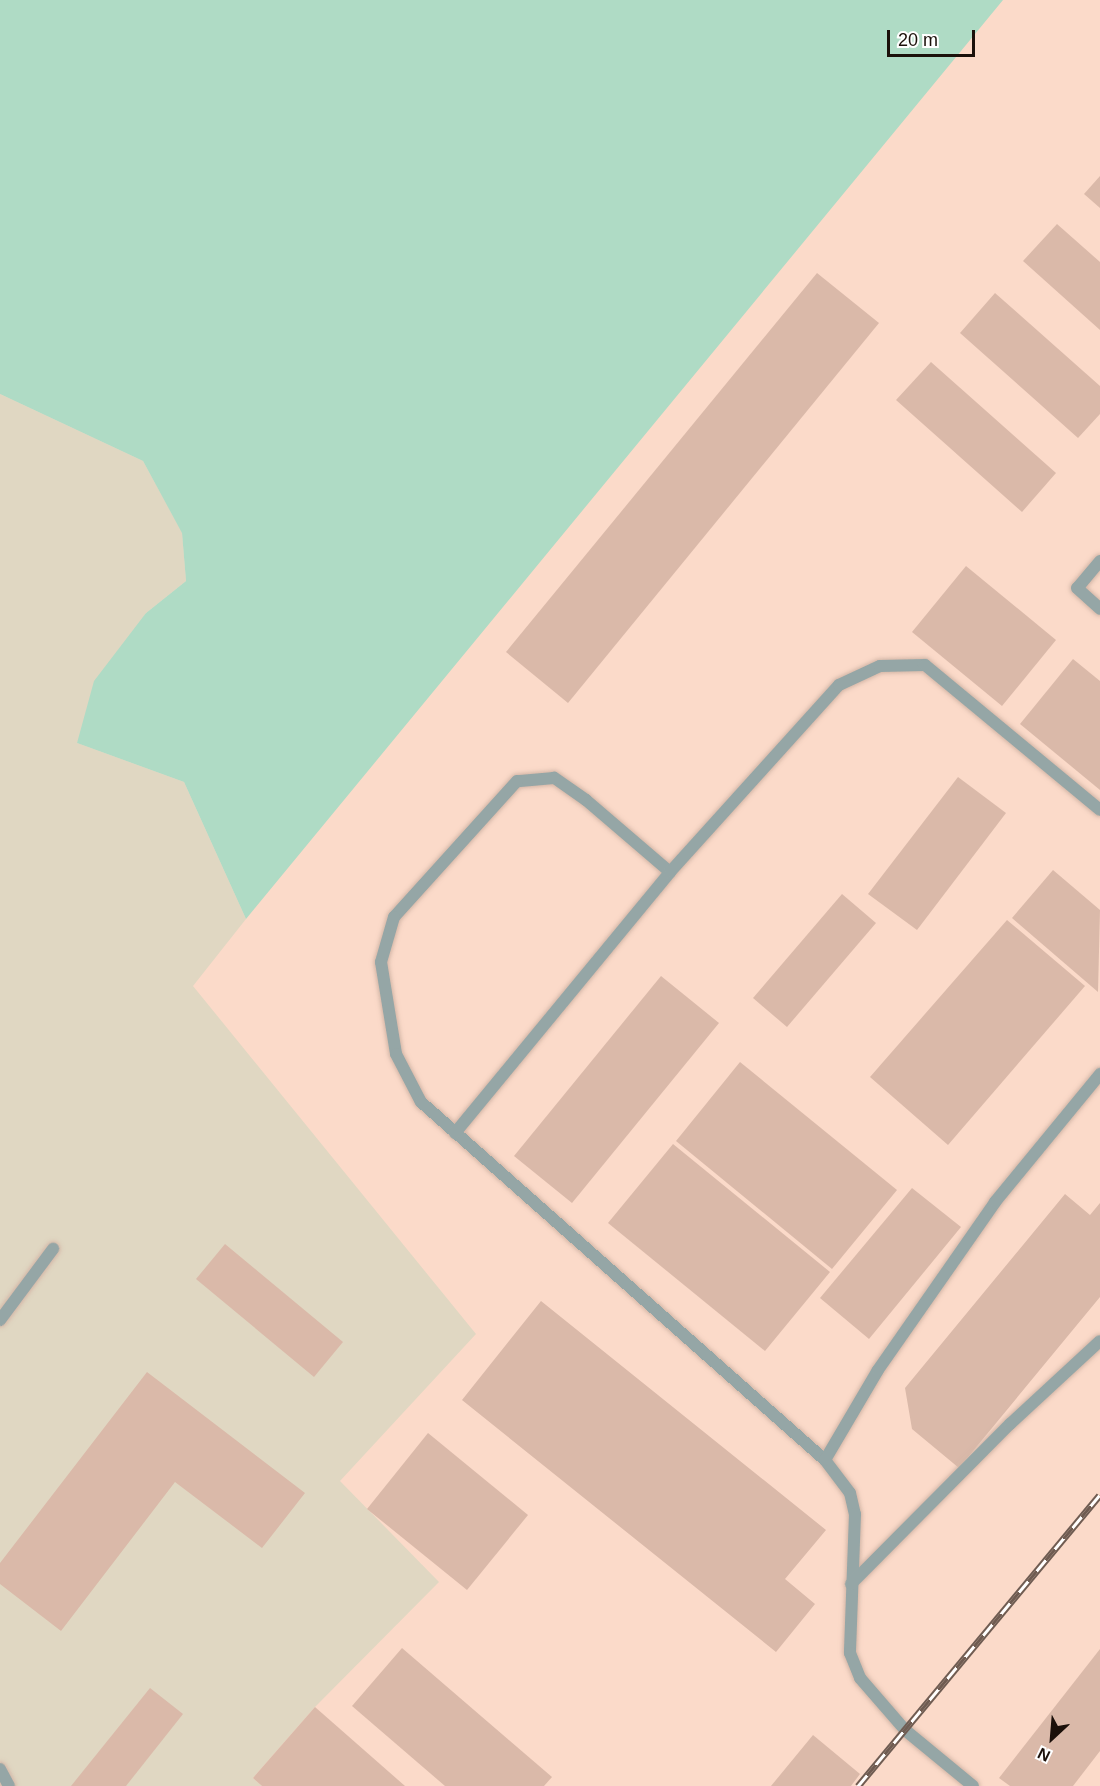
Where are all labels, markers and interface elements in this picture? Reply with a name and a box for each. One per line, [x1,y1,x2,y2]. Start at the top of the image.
scale bar [890,18,978,56]
text: 20 m [898,30,938,50]
north arrow [1022,1708,1082,1768]
text: N [1035,1744,1053,1765]

